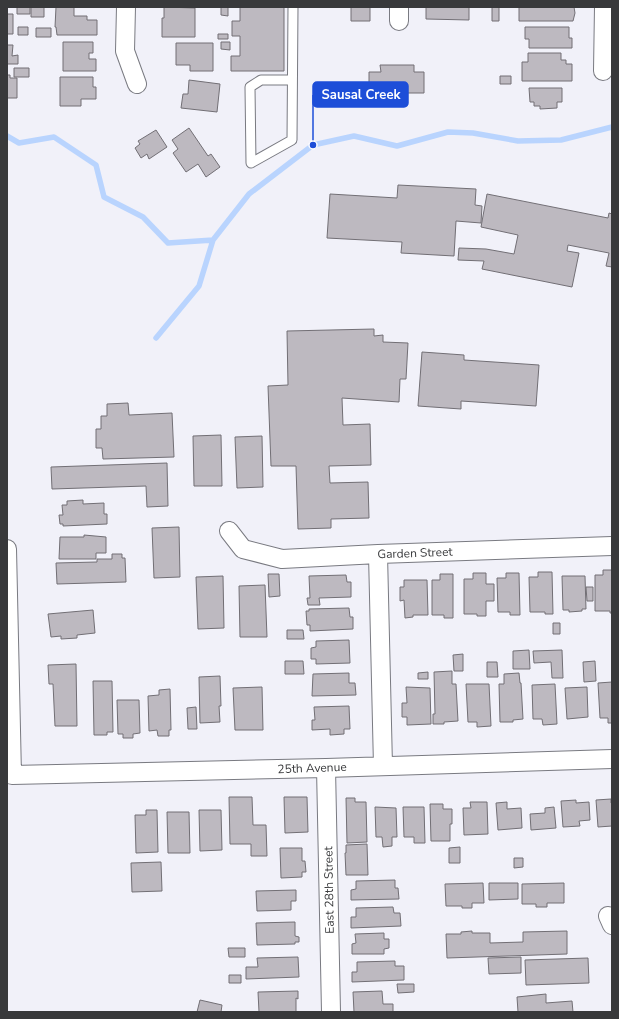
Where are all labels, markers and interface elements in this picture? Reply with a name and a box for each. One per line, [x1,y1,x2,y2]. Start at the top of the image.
callout: Sausal Creek [313,82,408,107]
text: Sausal Creek [322,86,401,104]
street label: Garden Street [377,544,454,562]
street label: 25th Avenue [277,759,347,777]
street label: East 28th Street [320,845,338,934]

